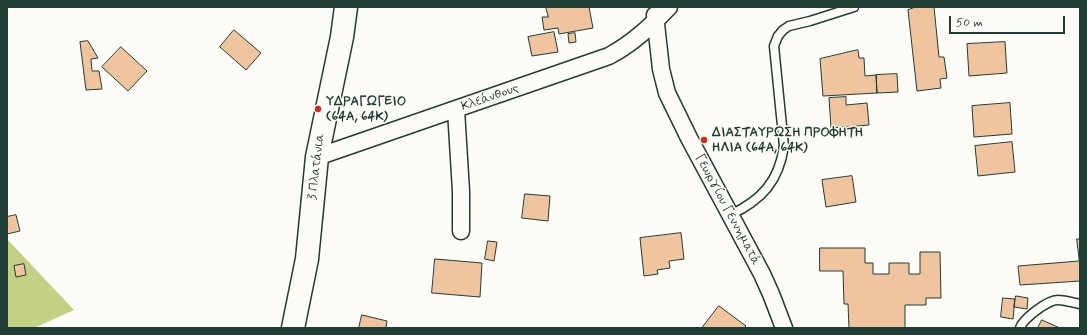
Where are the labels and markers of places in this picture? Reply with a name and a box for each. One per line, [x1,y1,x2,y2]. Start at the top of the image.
place label: ΥΔΡΑΓΩΓΕΙΟ (64Α, 64Κ) [326,94,406,125]
marker: ΥΔΡΑΓΩΓΕΙΟ (64Α, 64Κ) [313,104,323,114]
place label: ΔΙΑΣΤΑΥΡΩΣΗ ΠΡΟΦΗΤΗ ΗΛΙΑ (64Α, 64Κ) [712,125,863,156]
marker: ΔΙΑΣΤΑΥΡΩΣΗ ΠΡΟΦΗΤΗ ΗΛΙΑ (64Α, 64Κ) [699,135,709,145]

